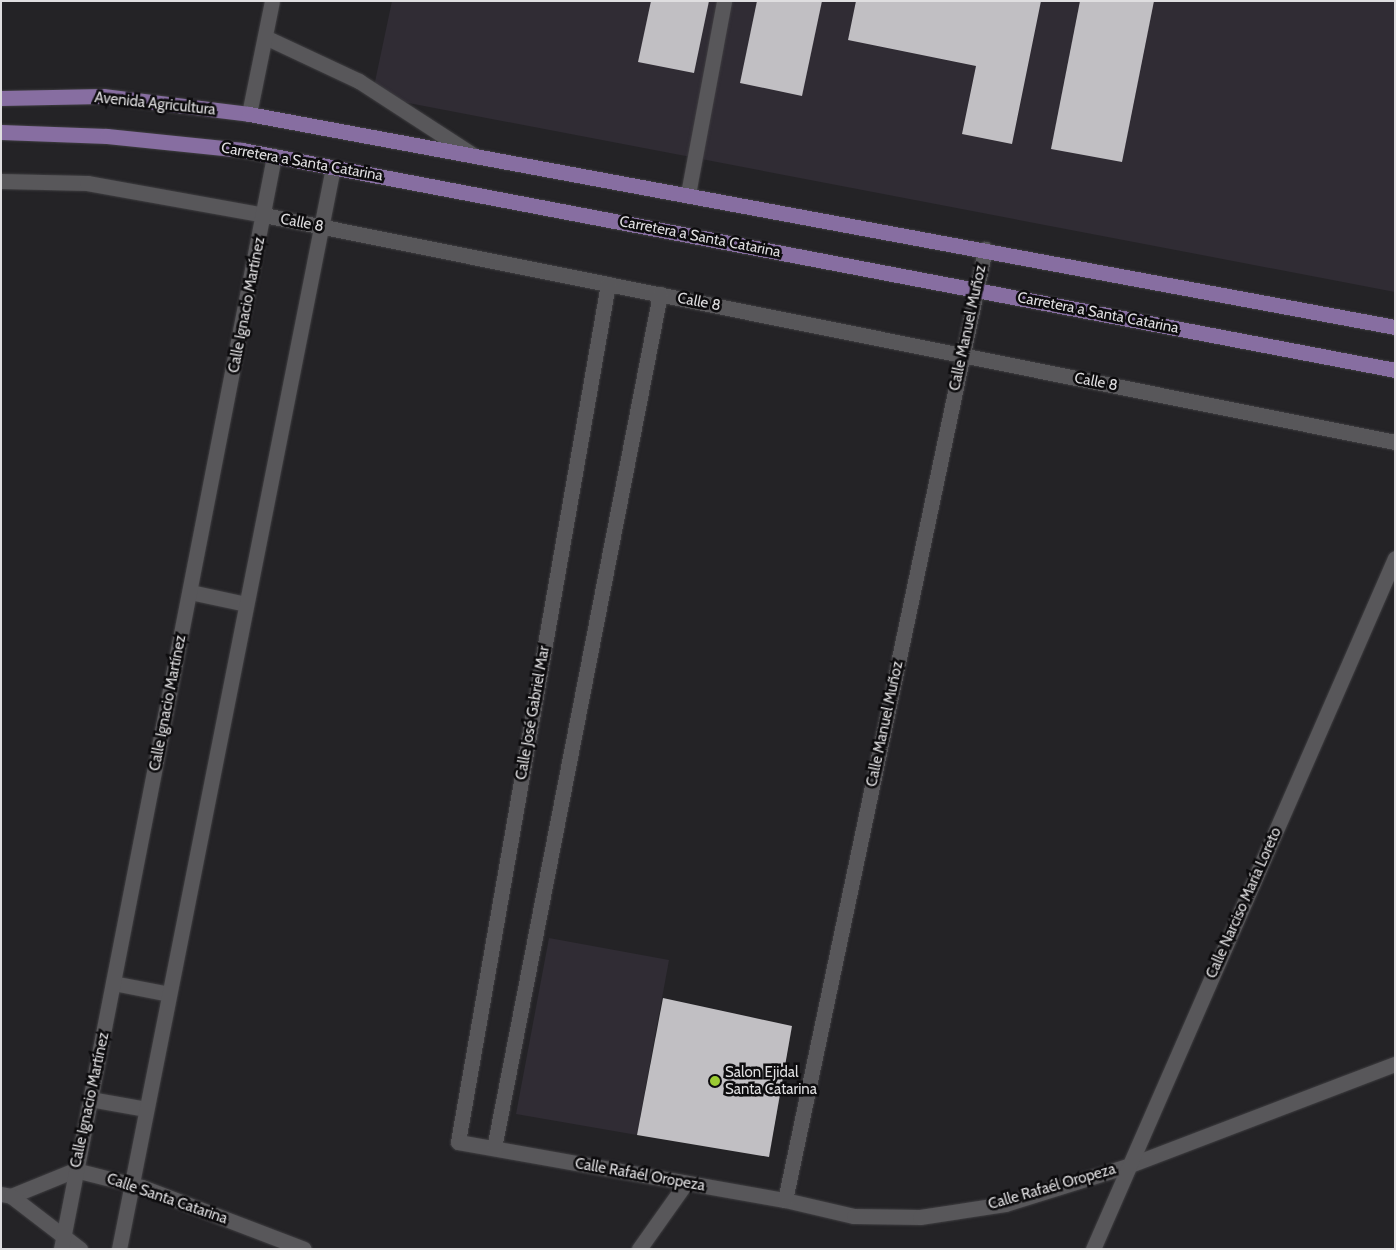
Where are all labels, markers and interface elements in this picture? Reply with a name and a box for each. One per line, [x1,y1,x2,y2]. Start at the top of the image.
street label: Avenida Agricultura [94,89,216,119]
street label: Carretera a Santa Catarina [220,139,384,185]
street label: Calle 8 [279,210,325,236]
street label: Carretera a Santa Catarina [618,213,782,261]
street label: Calle Ignacio Martínez [225,235,269,375]
street label: Calle Manuel Muñoz [946,264,990,392]
street label: Calle 8 [676,289,722,315]
street label: Carretera a Santa Catarina [1016,289,1180,337]
street label: Calle 8 [1073,369,1119,395]
street label: Calle Ignacio Martínez [146,633,190,773]
street label: Calle José Gabriel Mar [512,645,554,781]
street label: Calle Manuel Muñoz [863,660,907,788]
street label: Calle Narciso María Loreto [1203,825,1285,981]
street label: Calle Ignacio Martínez [67,1031,113,1169]
place label: Salon Ejidal Santa Catarina [725,1063,817,1098]
marker: Salon Ejidal Santa Catarina [709,1075,721,1087]
street label: Calle Rafaél Oropeza [574,1155,706,1195]
street label: Calle Rafaél Oropeza [986,1160,1118,1214]
street label: Calle Santa Catarina [104,1170,230,1228]

